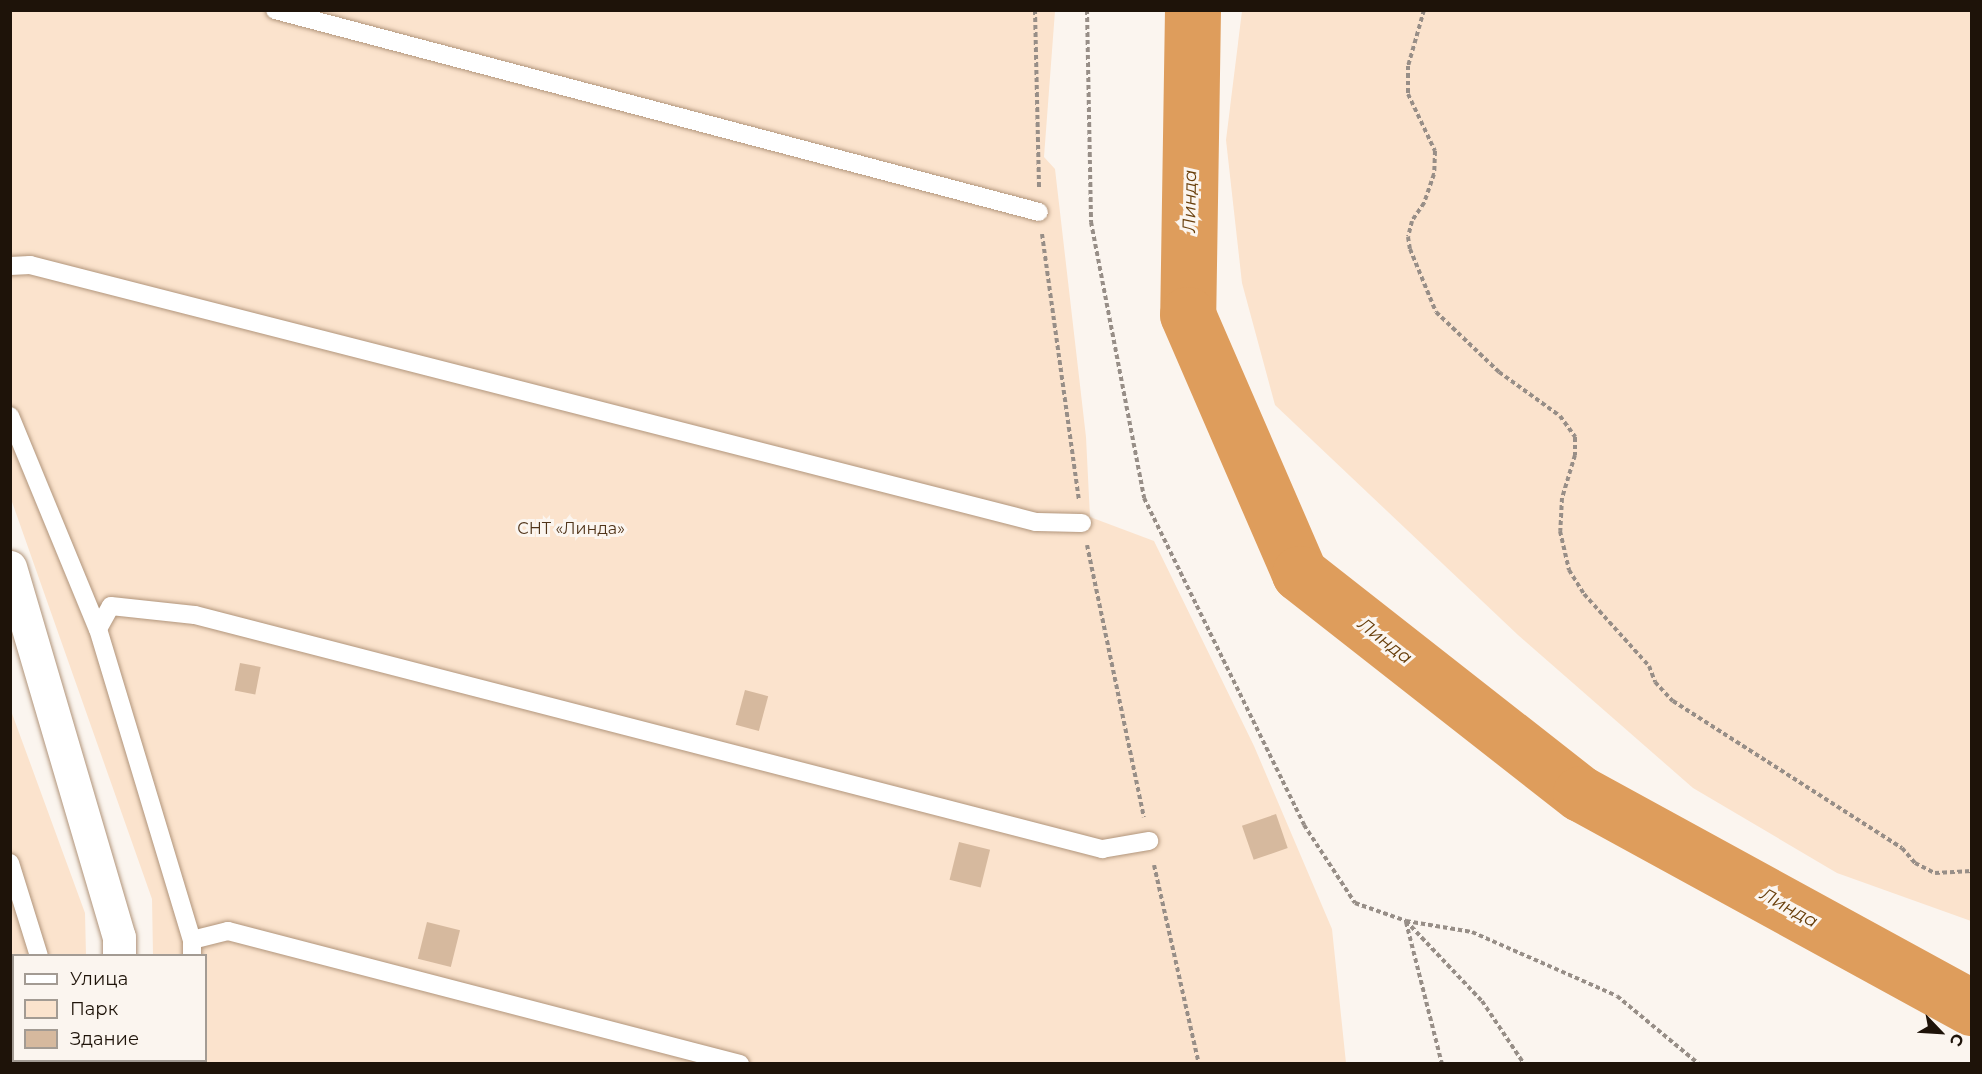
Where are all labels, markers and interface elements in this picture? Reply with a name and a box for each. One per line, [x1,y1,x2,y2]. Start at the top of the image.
water label: Линда [1179,170,1201,232]
park label: СНТ «Линда» [517,519,625,539]
water label: Линда [1354,613,1416,669]
water label: Линда [1756,883,1822,933]
legend [12,954,207,1062]
text: Улица [70,968,128,990]
text: Парк [70,998,118,1020]
north arrow [1910,1002,1970,1062]
text: Здание [70,1028,139,1050]
text: С [1946,1031,1968,1049]

